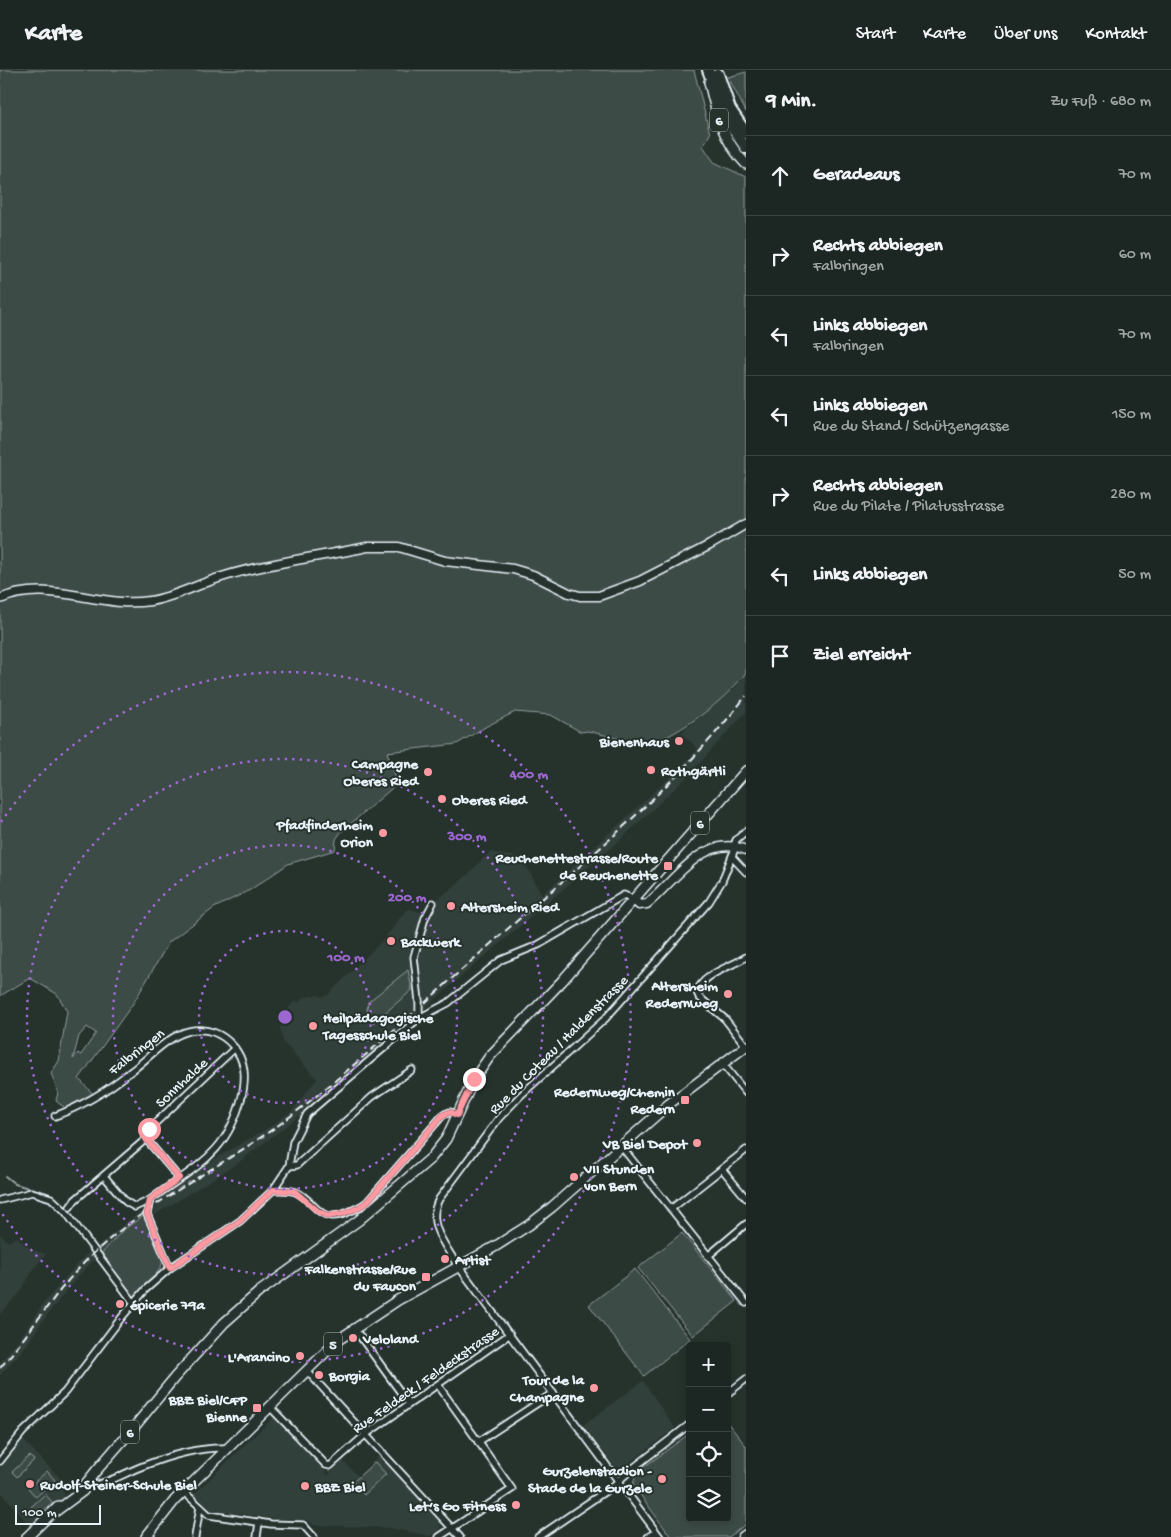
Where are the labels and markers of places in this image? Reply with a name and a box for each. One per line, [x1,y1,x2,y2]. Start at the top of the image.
place label: Bienenhaus [598,734,670,752]
marker: Bienenhaus [673,735,685,747]
place label: Campagne Oberes Ried [344,756,420,791]
place label: Rothgärtli [660,763,726,781]
marker: Rothgärtli [645,764,657,776]
marker: Campagne Oberes Ried [422,766,434,778]
place label: Oberes Ried [452,792,529,810]
marker: Oberes Ried [436,793,448,805]
place label: Pfadfinderheim Orion [276,817,374,852]
marker: Pfadfinderheim Orion [377,827,389,839]
place label: Reuchenettestrasse/Route de Reuchenette [494,850,659,885]
marker: Reuchenettestrasse/Route de Reuchenette [662,860,674,872]
place label: Altersheim Ried [460,899,561,917]
marker: Altersheim Ried [445,900,457,912]
place label: Backwerk [400,934,462,952]
marker: Backwerk [385,935,397,947]
place label: Altersheim Redernweg [645,978,718,1013]
marker: Altersheim Redernweg [722,988,734,1000]
centre of rings [276,1008,294,1026]
place label: Heilpädagogische Tagesschule Biel [322,1010,434,1045]
marker: Heilpädagogische Tagesschule Biel [307,1020,319,1032]
place label: Redernweg/Chemin Redern [553,1084,676,1119]
marker: Redernweg/Chemin Redern [679,1094,691,1106]
place label: VB Biel Depot [602,1136,689,1154]
marker: VB Biel Depot [691,1137,703,1149]
place label: VII Stunden von Bern [583,1161,655,1196]
marker: VII Stunden von Bern [568,1171,580,1183]
place label: Artist [454,1252,492,1270]
marker: Artist [439,1253,451,1265]
place label: Falkenstrasse/Rue du Faucon [304,1261,417,1296]
marker: Falkenstrasse/Rue du Faucon [420,1271,432,1283]
place label: épicerie 79a [129,1297,205,1315]
marker: épicerie 79a [114,1298,126,1310]
place label: Veloland [362,1331,420,1349]
marker: Veloland [347,1332,359,1344]
place label: L'Arancino [228,1349,290,1367]
marker: L'Arancino [294,1350,306,1362]
place label: Borgia [328,1368,371,1386]
marker: Borgia [313,1369,325,1381]
place label: Tour de la Champagne [509,1372,585,1407]
marker: Tour de la Champagne [588,1382,600,1394]
place label: BBZ Biel/CFP Bienne [168,1392,248,1427]
marker: BBZ Biel/CFP Bienne [251,1402,263,1414]
place label: Gurzelenstadion - Stade de la Gurzele [528,1463,653,1498]
marker: Gurzelenstadion - Stade de la Gurzele [656,1473,668,1485]
place label: Rudolf-Steiner-Schule Biel [39,1477,197,1495]
marker: Rudolf-Steiner-Schule Biel [24,1478,36,1490]
place label: BBZ Biel [314,1479,366,1497]
marker: BBZ Biel [299,1480,311,1492]
place label: Let‘s Go Fitness [409,1498,507,1516]
marker: Let‘s Go Fitness [510,1499,522,1511]

